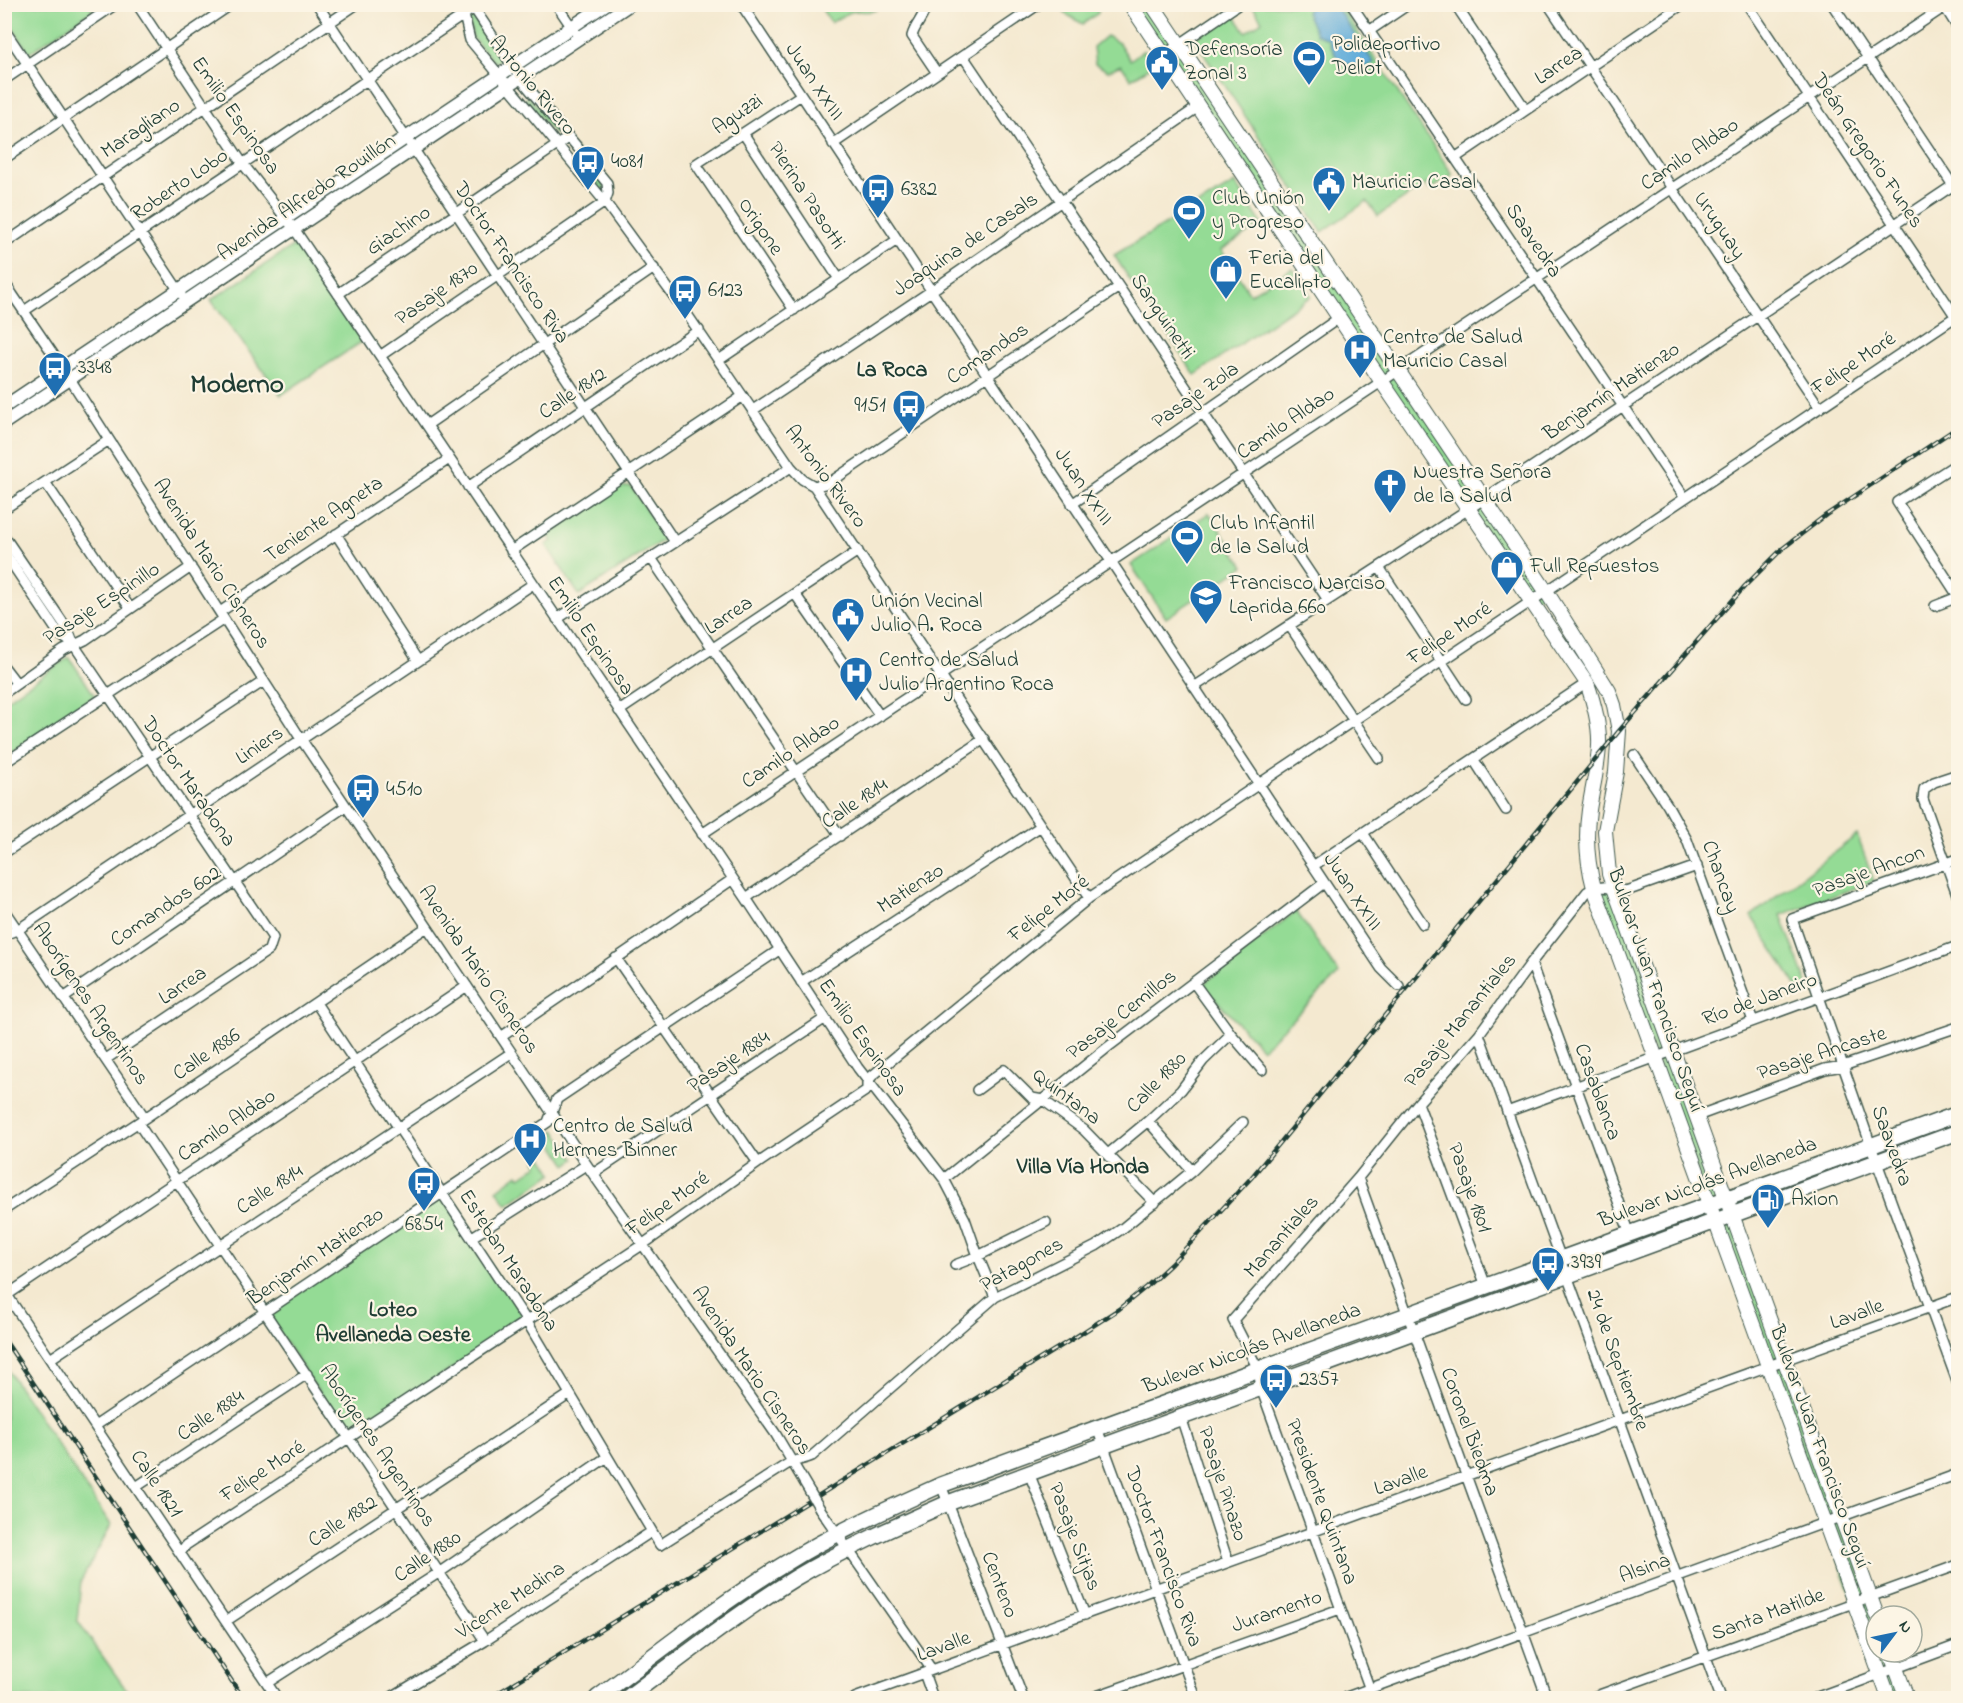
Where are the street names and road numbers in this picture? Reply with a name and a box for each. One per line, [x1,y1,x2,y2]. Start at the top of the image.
street label: Antonio Rivero [481,29,583,143]
street label: Juan XXIII [777,37,851,127]
street label: Larrea [1529,39,1589,93]
street label: Emilio Espinosa [183,51,287,181]
street label: Deán Gregorio Funes [1802,67,1930,236]
street label: Aguzzi [707,87,771,145]
street label: Maragliano [95,91,188,168]
street label: Camilo Aldao [1635,111,1745,199]
street label: Avenida Alfredo Rouillón [212,127,402,269]
street label: Pierina Pasotti [760,136,852,256]
street label: Roberto Lobo [125,141,235,229]
street label: Doctor Francisco Riva [445,175,576,350]
street label: Joaquina de Casals [887,185,1045,305]
street label: Uruguay [1684,186,1753,267]
street label: Origone [728,192,791,264]
street label: Giachino [361,198,438,264]
street label: Saavedra [1497,198,1569,284]
street label: Pasaje 1870 [389,254,485,334]
street label: Sanguinetti [1121,268,1202,367]
street label: Comandos [941,315,1035,393]
street label: Felipe Moré [1805,324,1903,404]
street label: Benjamín Matienzo [1537,335,1687,450]
street label: Pasaje Zola [1146,355,1246,437]
street label: Calle 1812 [533,360,613,428]
street label: Camilo Aldao [1231,380,1341,468]
street label: Antonio Rivero [776,419,874,535]
street label: Juan XXIII [1046,442,1120,532]
street label: Teniente Agneta [259,469,391,573]
street label: Avenida Mario Cisneros [144,473,278,655]
street label: Pasaje Espinillo [38,555,166,653]
street label: Emilio Espinosa [539,570,641,702]
street label: Larrea [699,589,759,643]
street label: Felipe Moré [1401,594,1499,674]
street label: Camilo Aldao [736,709,846,797]
street label: Doctor Maradona [133,710,243,853]
street label: Liniers [230,719,290,773]
street label: Calle 1814 [816,771,895,837]
street label: Chancay [1691,836,1747,918]
street label: Pasaje Ancon [1809,838,1929,906]
street label: Juan XXIII [1315,847,1389,937]
street label: Matienzo [872,856,950,922]
street label: Comandos 602 [105,859,227,955]
street label: Bulevar Juan Francisco Seguí [1597,863,1711,1117]
street label: Felipe Moré [1001,867,1097,951]
street label: Avenida Mario Cisneros [410,880,546,1060]
street label: Aborígenes Argentinos [22,916,156,1093]
street label: Pasaje Manantiales [1397,947,1525,1095]
street label: Larrea [153,959,213,1013]
street label: Pasaje Cemillos [1060,962,1184,1068]
street label: Río de Janeiro [1698,965,1822,1035]
street label: Emilio Espinosa [810,973,914,1103]
street label: Pasaje Ancaste [1754,1019,1891,1089]
street label: Calle 1886 [167,1021,247,1089]
street label: Pasaje 1884 [682,1023,777,1101]
street label: Casablanca [1566,1039,1628,1145]
street label: Calle 1880 [1120,1045,1194,1121]
street label: Quintana [1025,1061,1107,1133]
street label: Camilo Aldao [172,1082,282,1170]
street label: Saavedra [1863,1101,1919,1191]
street label: Bulevar Nicolás Avellaneda [1594,1130,1821,1237]
street label: Pasaje 1801 [1439,1139,1499,1237]
street label: Calle 1814 [231,1157,310,1223]
street label: Felipe Moré [619,1164,716,1244]
street label: Esteban Maradona [451,1184,565,1338]
street label: Manantiales [1237,1189,1327,1285]
street label: Benjamín Matienzo [241,1200,391,1315]
street label: Patagones [975,1230,1070,1302]
street label: Avenida Mario Cisneros [683,1281,819,1461]
street label: 24 de Septiembre [1577,1285,1657,1436]
street label: Lavalle [1826,1291,1889,1339]
street label: Bulevar Nicolás Avellaneda [1138,1296,1365,1403]
street label: Bulevar Juan Francisco Seguí [1759,1320,1877,1574]
street label: Aborígenes Argentinos [309,1358,443,1535]
street label: Coronel Biedma [1432,1363,1506,1501]
street label: Calle 1884 [171,1382,251,1450]
street label: Presidente Quintana [1277,1415,1365,1589]
street label: Pasaje Pinazo [1189,1423,1255,1545]
street label: Felipe Moré [214,1433,312,1511]
street label: Calle 1821 [122,1444,190,1524]
street label: Lavalle [1370,1457,1433,1505]
street label: Doctor Francisco Riva [1116,1462,1210,1651]
street label: Pasaje Sitjas [1040,1479,1108,1595]
street label: Calle 1882 [302,1488,384,1556]
street label: Calle 1880 [388,1523,468,1591]
street label: Alsina [1615,1546,1675,1592]
street label: Centeno [973,1547,1025,1623]
street label: Vicente Medina [450,1554,572,1648]
street label: Santa Matilde [1707,1580,1829,1649]
street label: Juramento [1228,1582,1326,1641]
street label: Lavalle [913,1623,976,1671]

